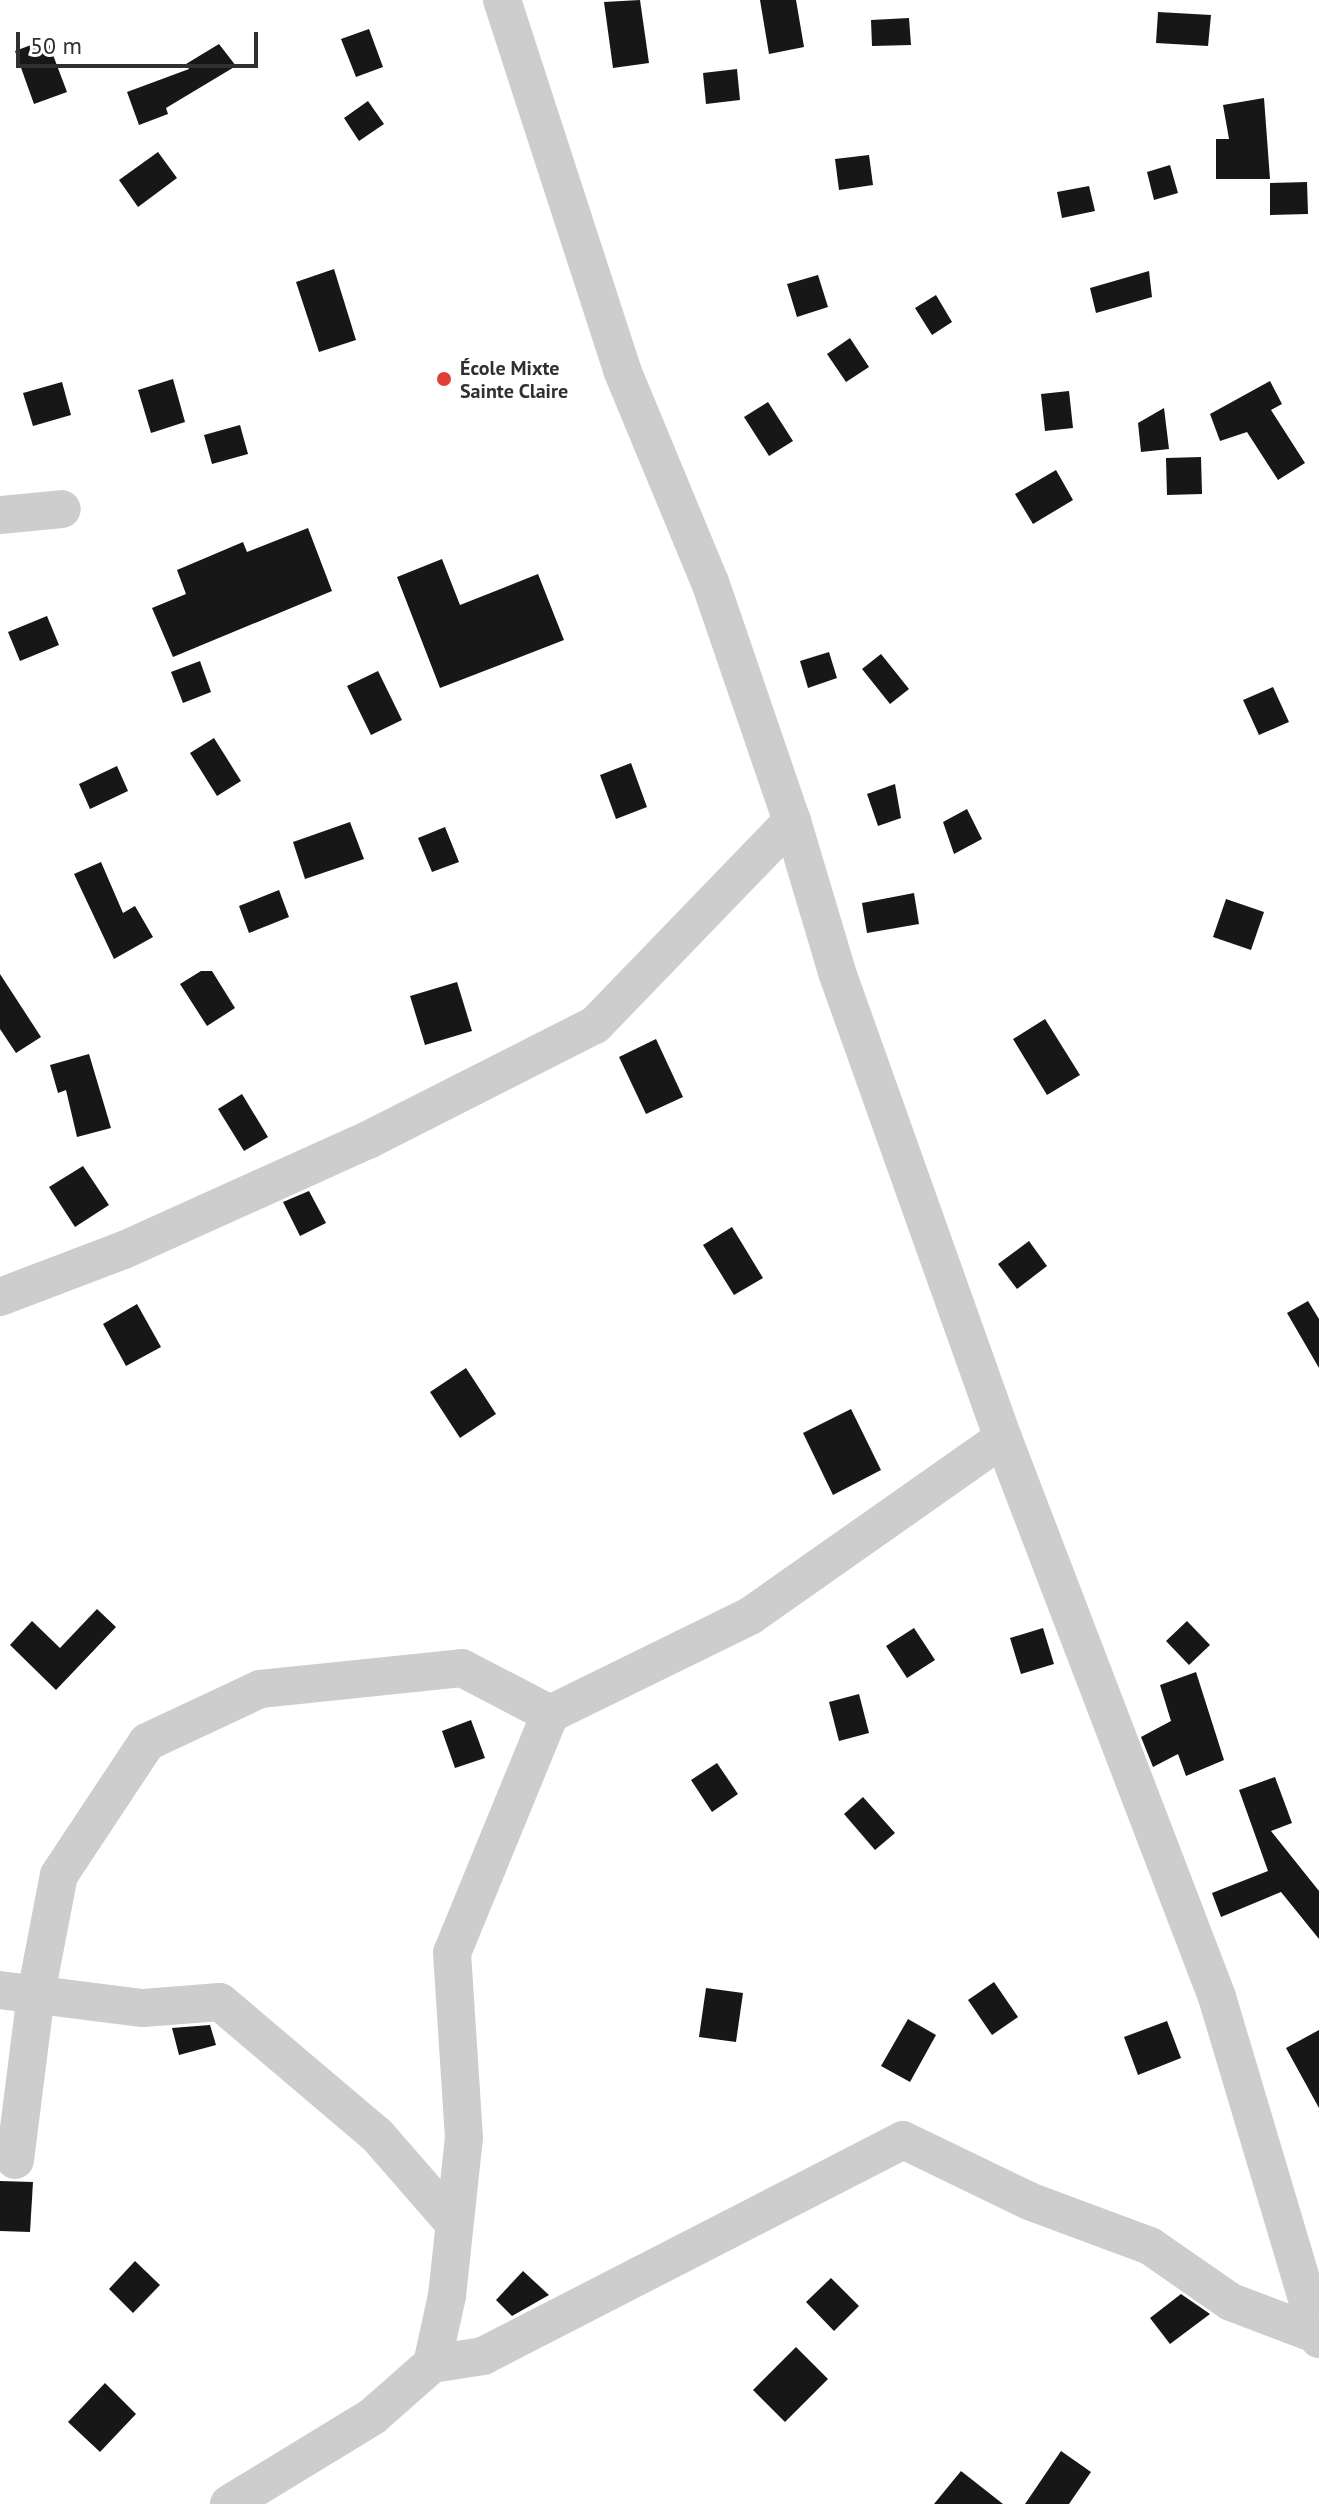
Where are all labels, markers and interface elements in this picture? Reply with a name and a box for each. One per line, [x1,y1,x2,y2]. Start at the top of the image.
scale bar [20,16,262,66]
text: 50 m [30,30,82,61]
place label: École Mixte Sainte Claire [460,356,568,403]
marker: École Mixte Sainte Claire [435,370,453,388]

